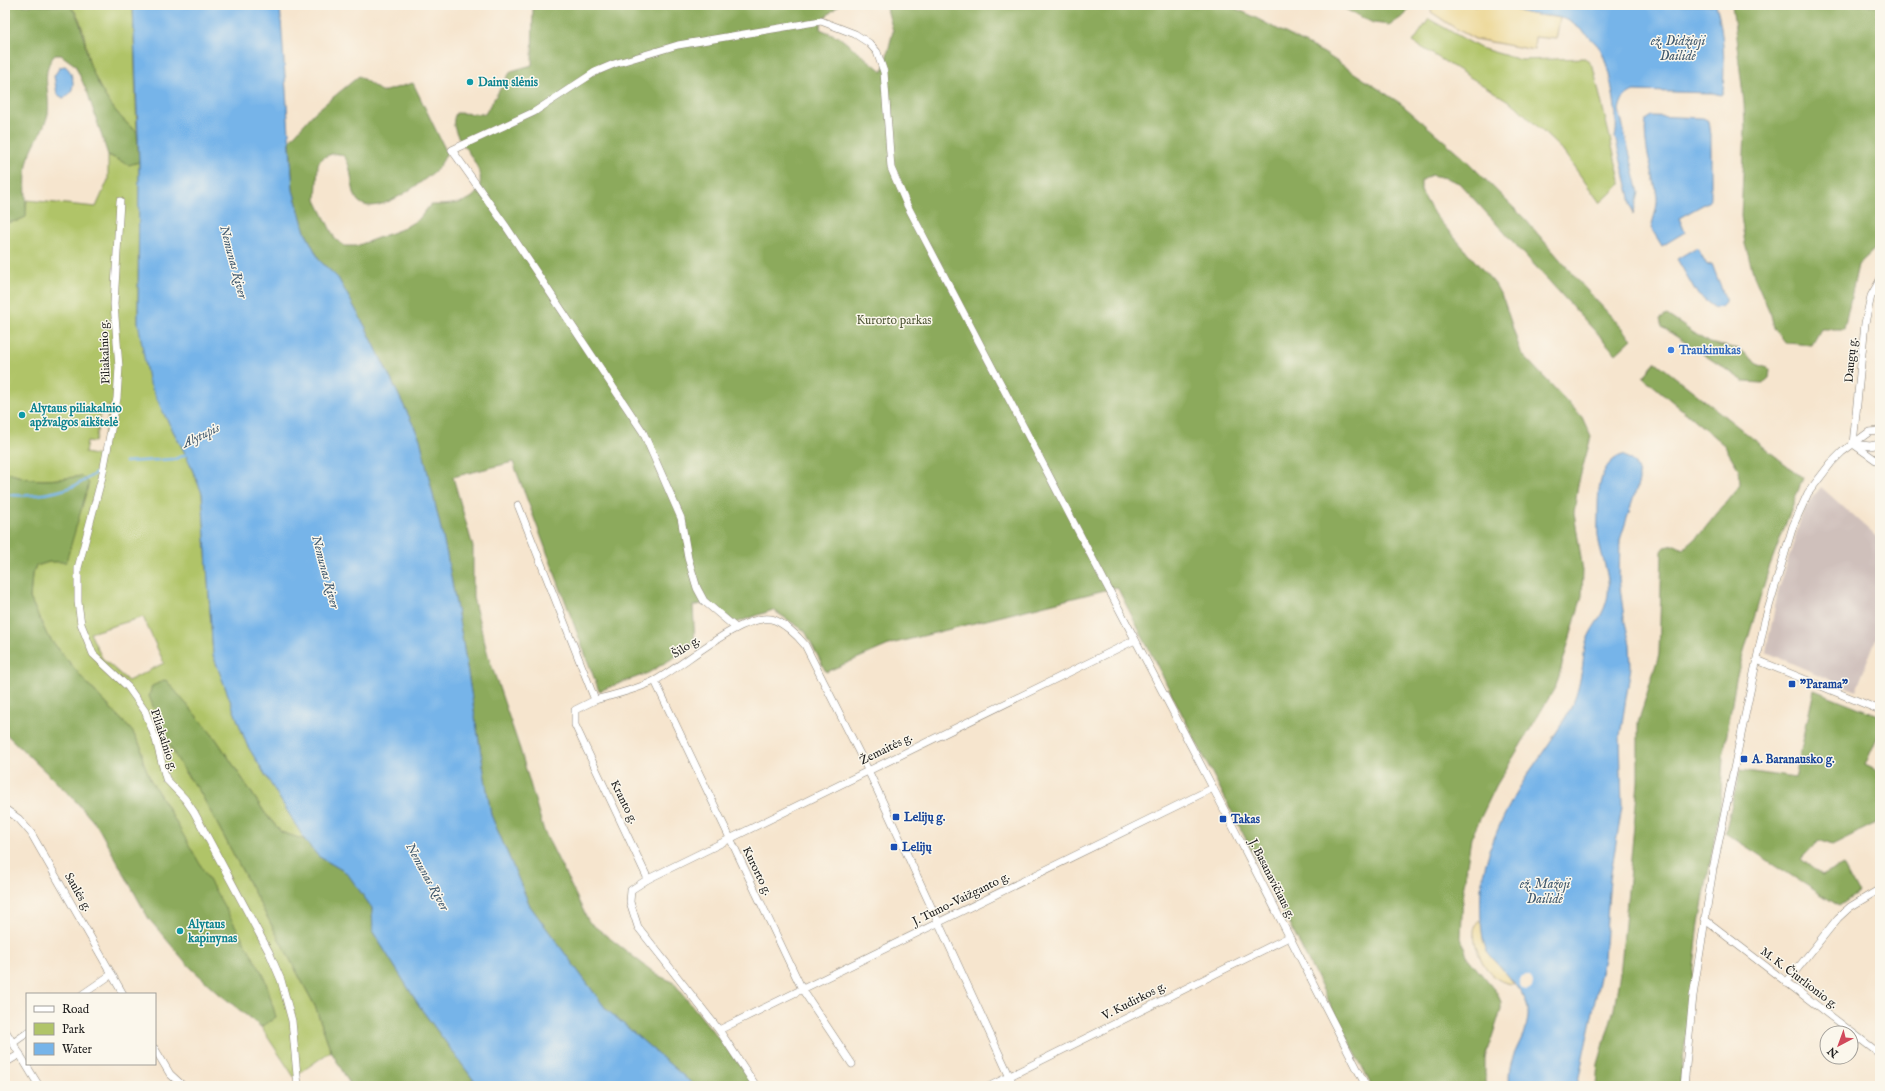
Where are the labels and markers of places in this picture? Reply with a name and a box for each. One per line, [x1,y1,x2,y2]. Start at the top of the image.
place label: Dainų slėnis [478,75,539,90]
marker: Dainų slėnis [465,77,475,87]
place label: Traukinukas [1678,343,1741,358]
marker: Traukinukas [1666,345,1676,355]
place label: Alytaus piliakalnio apžvalgos aikštelė [29,401,122,431]
marker: Alytaus piliakalnio apžvalgos aikštelė [17,410,27,420]
place label: "Parama" [1800,677,1848,692]
marker: "Parama" [1787,679,1797,689]
place label: A. Baranausko g. [1751,752,1835,768]
marker: A. Baranausko g. [1739,754,1749,764]
place label: Lelijų g. [903,810,946,826]
marker: Lelijų g. [891,812,901,822]
place label: Takas [1230,812,1261,827]
marker: Takas [1218,814,1228,824]
place label: Lelijų [901,840,932,856]
marker: Lelijų [889,842,899,852]
place label: Alytaus kapinynas [187,917,238,947]
marker: Alytaus kapinynas [175,926,185,936]

